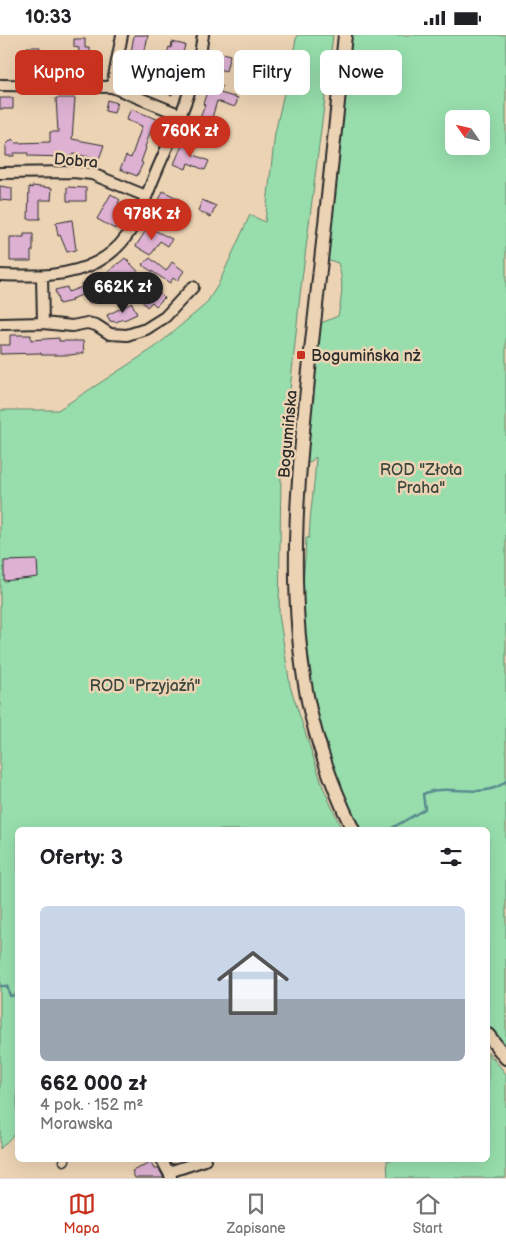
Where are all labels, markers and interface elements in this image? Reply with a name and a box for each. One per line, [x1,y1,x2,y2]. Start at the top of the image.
text: 10:33 [25,6,72,29]
chip: Kupno [15,50,103,95]
chip: Wynajem [113,50,224,95]
chip: Filtry [234,50,310,95]
chip: Nowe [320,50,402,95]
north arrow [445,110,490,155]
map controls [445,110,490,155]
pin: 760K zł [144,115,236,158]
text: 760K zł [161,122,219,141]
street label: Dobra [53,150,99,173]
pin: 978K zł [106,199,198,241]
text: 978K zł [123,205,181,224]
pin: 662K zł [77,271,169,314]
text: 662K zł [94,278,152,297]
place label: Bogumińska nż [311,347,421,366]
marker: Bogumińska nż [295,349,307,361]
street label: Bogumińska [275,389,302,479]
park label: ROD "Złota Praha" [380,461,462,498]
park label: ROD "Przyjaźń" [90,677,201,696]
icon: filters [437,843,465,871]
text: Oferty: 3 [40,845,123,870]
icon: home [208,938,298,1028]
text: 662 000 zł [40,1071,147,1096]
text: 4 pok. · 152 m² [40,1096,143,1115]
text: Morawska [40,1115,113,1134]
tab: Mapa [64,1190,100,1237]
tab: Zapisane [227,1190,286,1237]
tab: Start [413,1190,442,1237]

